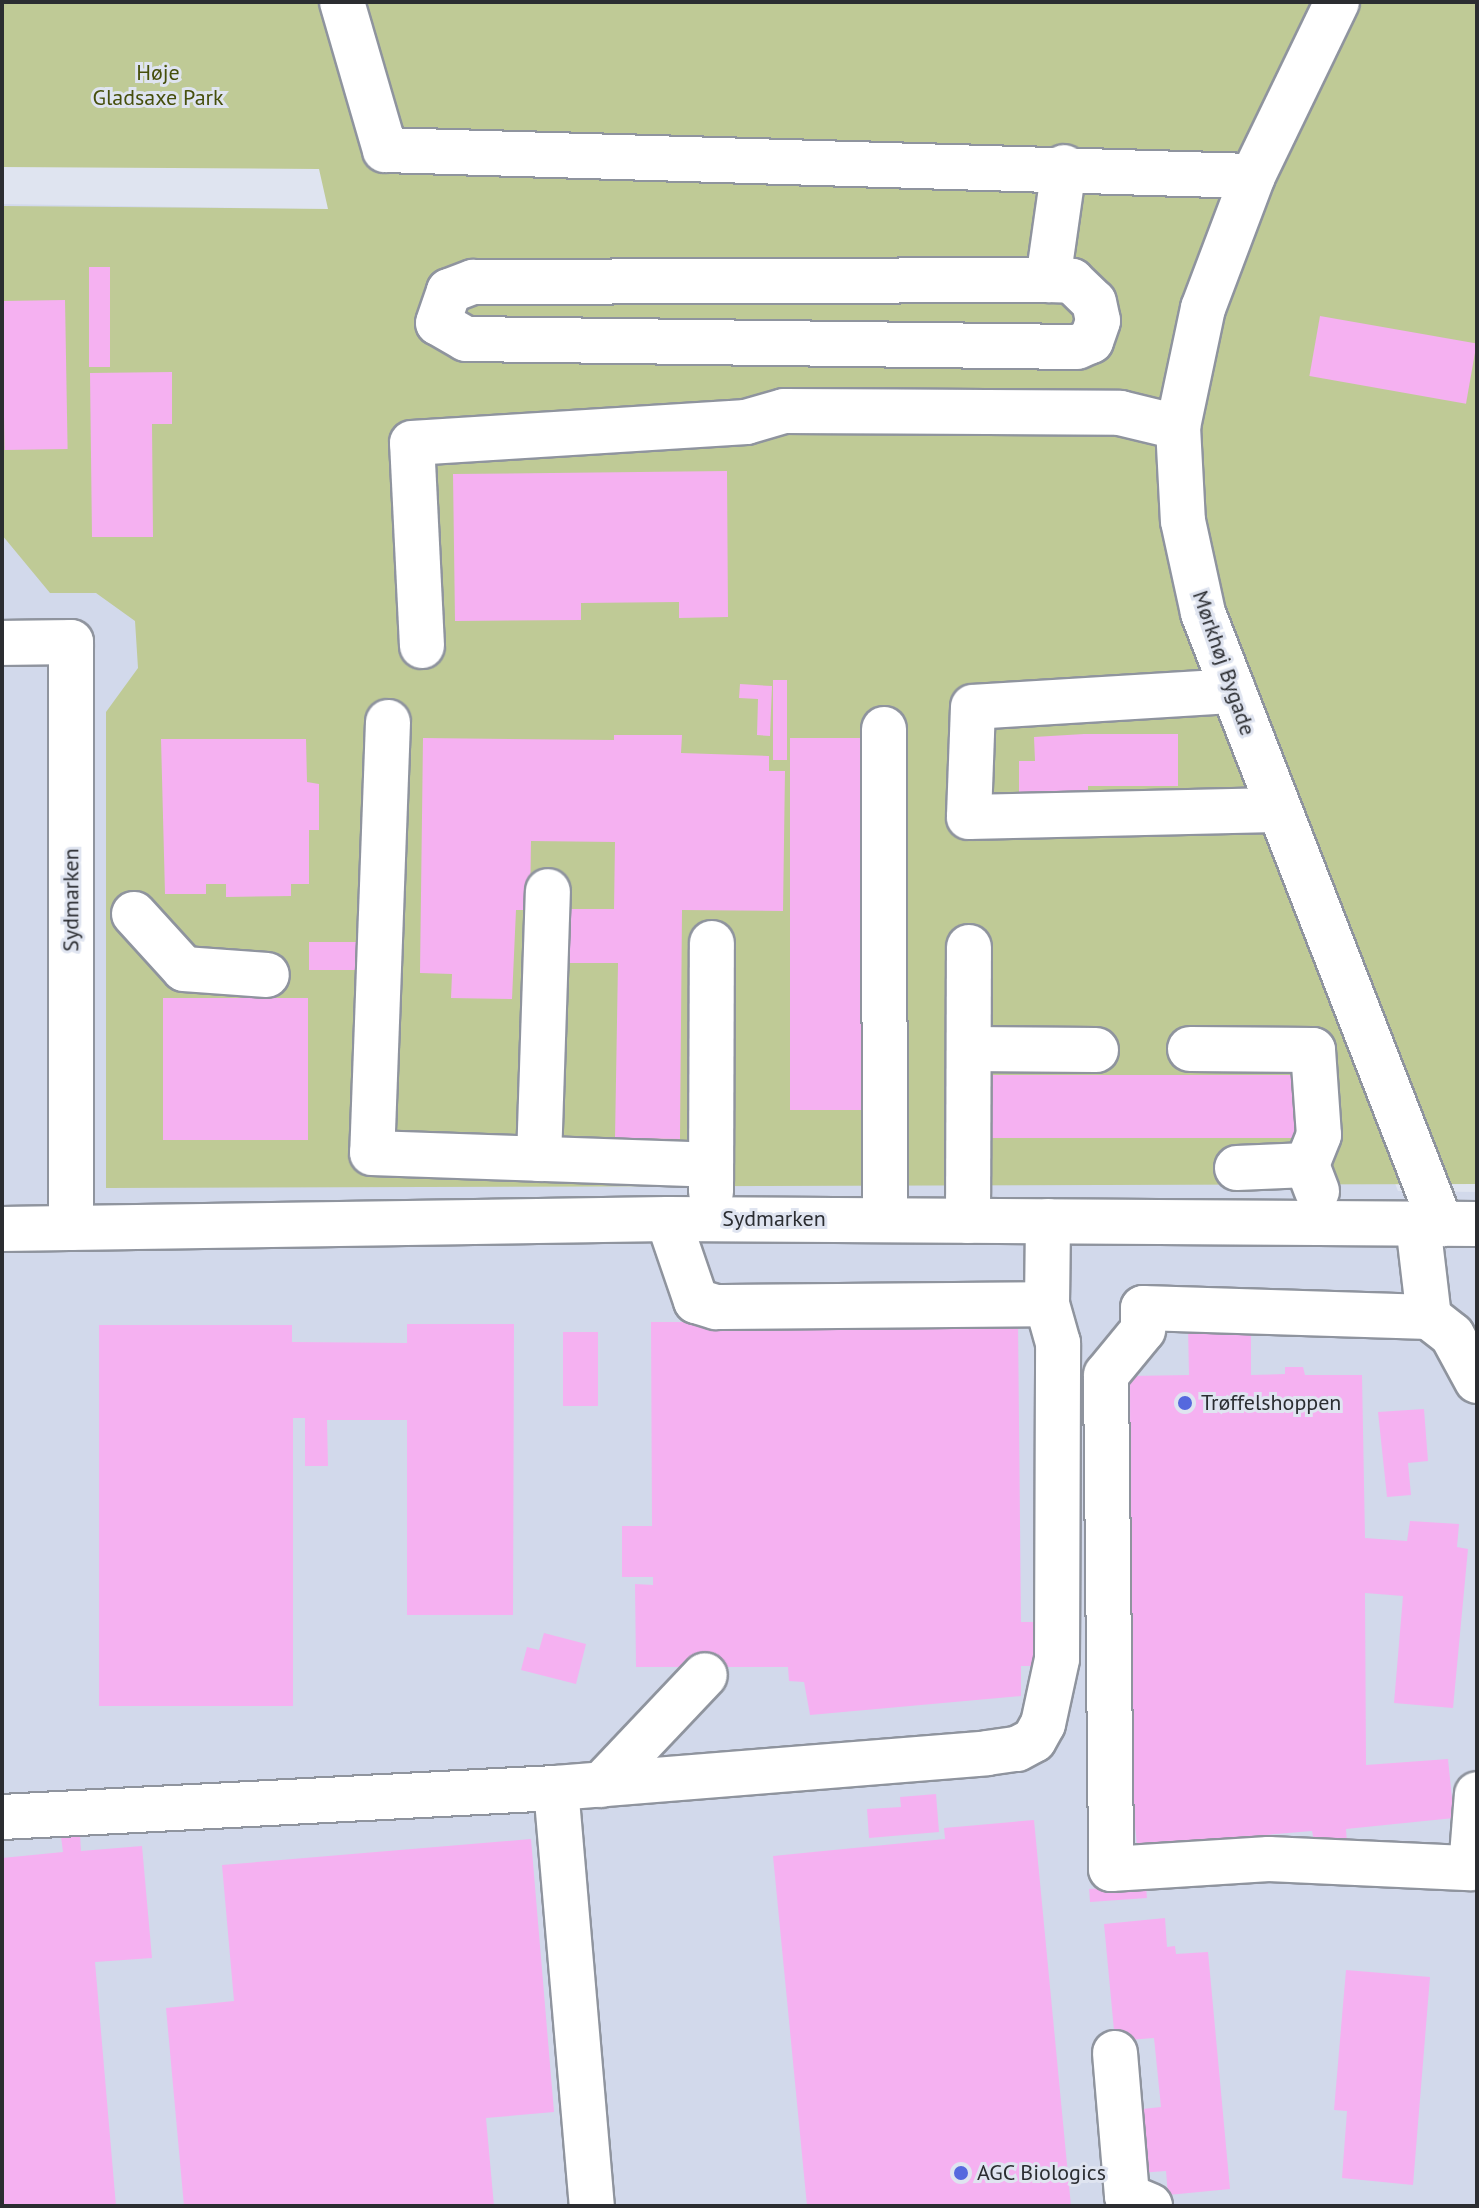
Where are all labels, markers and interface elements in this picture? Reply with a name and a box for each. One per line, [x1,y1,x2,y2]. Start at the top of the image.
park label: Høje Gladsaxe Park [92,59,224,110]
street label: Mørkhøj Bygade [1187,587,1261,739]
street label: Sydmarken [58,848,84,952]
street label: Sydmarken [722,1206,826,1232]
place label: Trøffelshoppen [1201,1390,1341,1416]
marker: Trøffelshoppen [1176,1394,1194,1412]
place label: AGC Biologics [977,2160,1107,2186]
marker: AGC Biologics [952,2164,970,2182]

